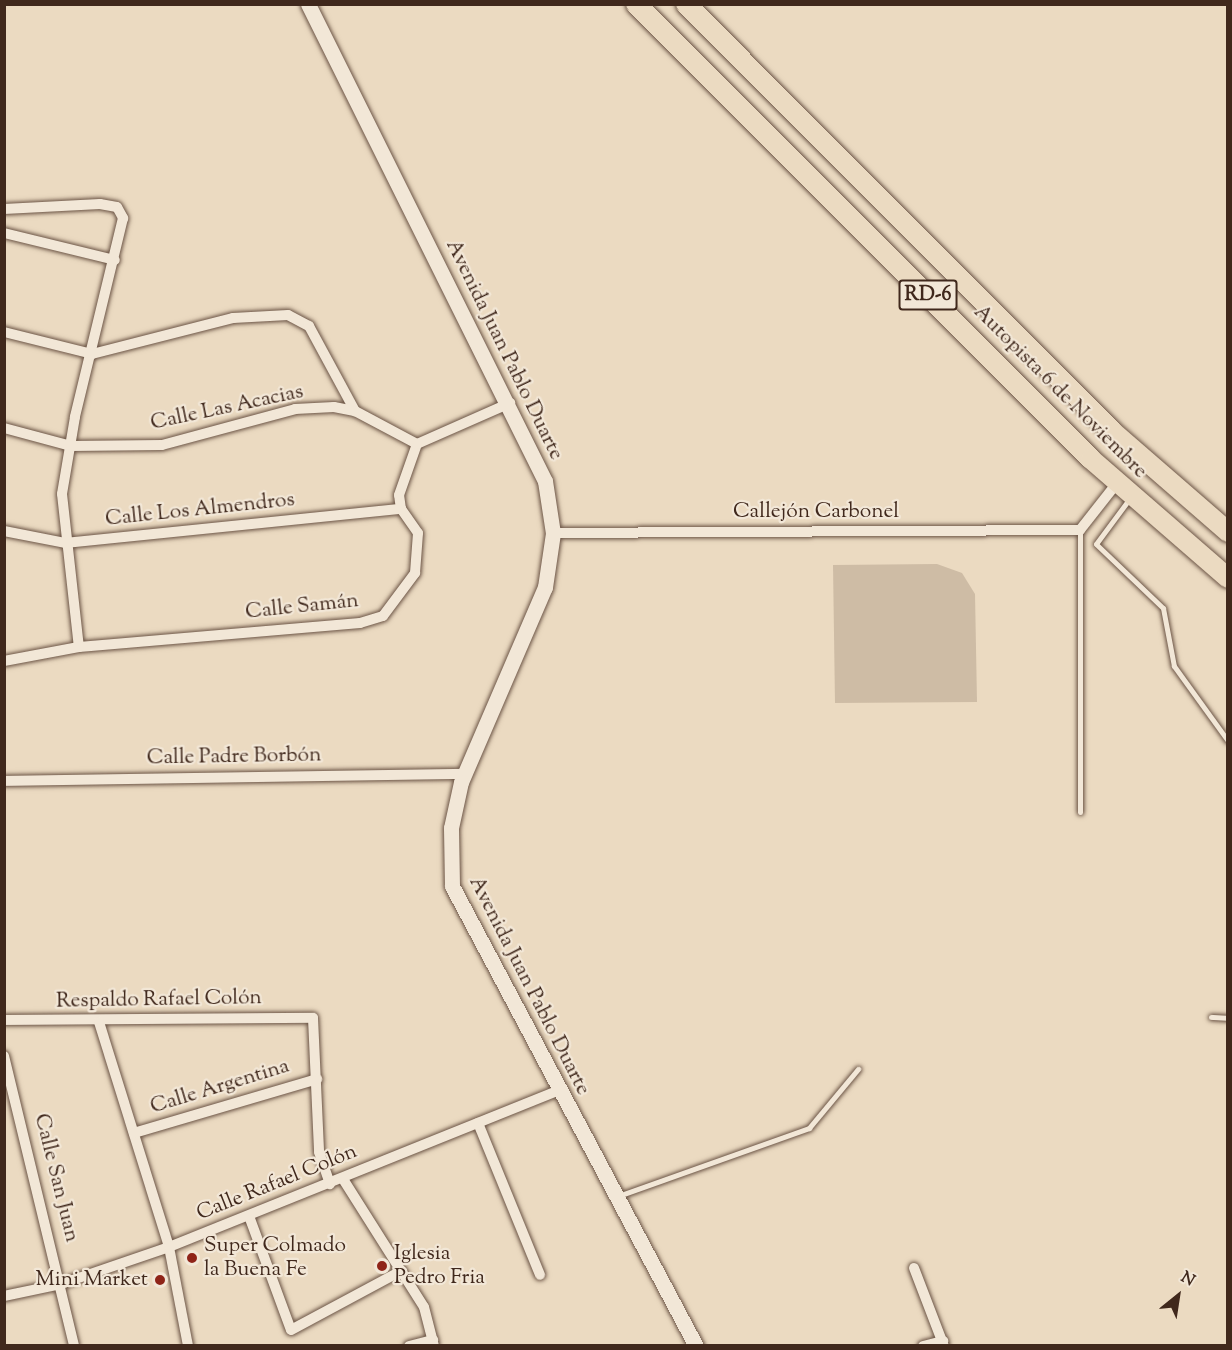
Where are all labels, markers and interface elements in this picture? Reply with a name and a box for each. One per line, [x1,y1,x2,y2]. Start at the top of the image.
street label: Avenida Juan Pablo Duarte [440,236,568,464]
road number: RD-6 [898,278,958,312]
street label: Autopista 6 de Noviembre [968,300,1152,484]
street label: Calle Las Acacias [148,380,306,436]
street label: Calle Los Almendros [104,488,296,532]
street label: Callejón Carbonel [733,499,899,525]
street label: Calle Samán [244,589,360,625]
street label: Calle Padre Borbón [147,743,321,771]
street label: Avenida Juan Pablo Duarte [463,872,595,1100]
street label: Respaldo Rafael Colón [56,986,262,1014]
street label: Calle Argentina [147,1054,293,1120]
street label: Calle San Juan [28,1111,84,1245]
street label: Calle Rafael Colón [193,1139,361,1227]
place label: Super Colmado la Buena Fe [204,1233,346,1283]
place label: Iglesia Pedro Fria [394,1241,485,1291]
marker: Super Colmado la Buena Fe [185,1251,199,1265]
marker: Iglesia Pedro Fria [375,1259,389,1273]
north arrow [1148,1266,1208,1326]
place label: Mini Market [36,1267,148,1293]
text: N [1176,1267,1199,1293]
marker: Mini Market [153,1273,167,1287]

